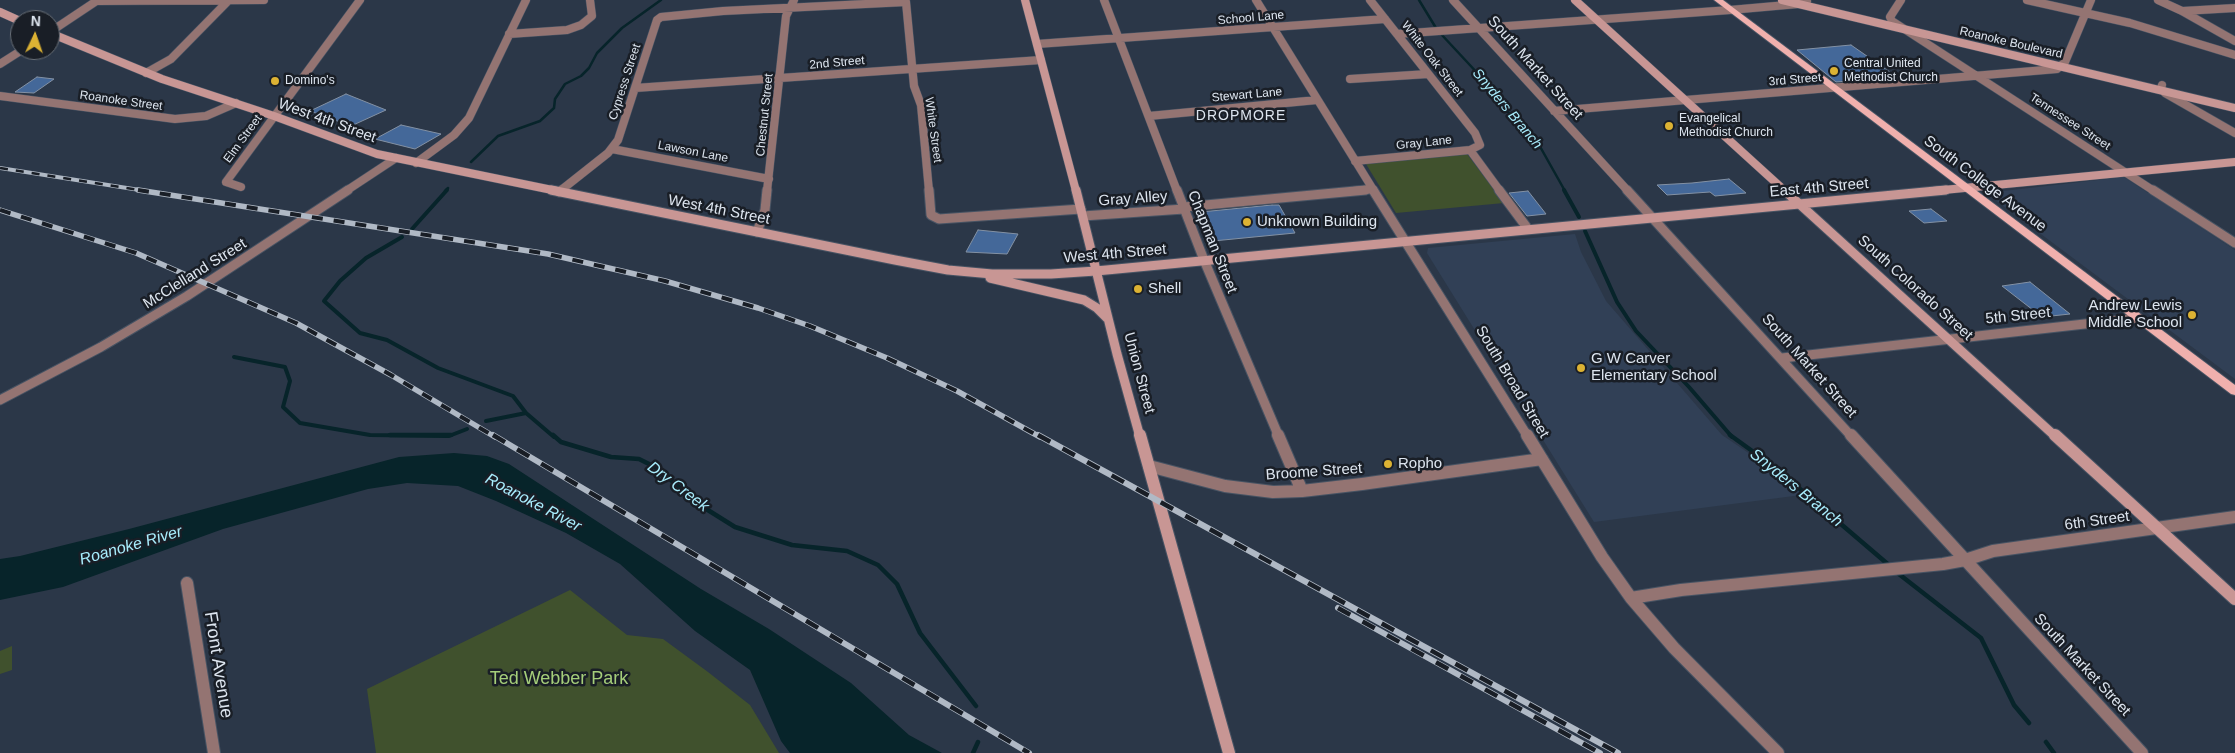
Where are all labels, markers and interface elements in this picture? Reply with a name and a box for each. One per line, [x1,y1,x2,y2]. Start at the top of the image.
street label: School Lane [1217,8,1285,28]
north arrow [10,10,60,60]
street label: South Market Street [1484,12,1586,124]
text: N [30,13,41,29]
street label: White Oak Street [1398,19,1466,99]
street label: Roanoke Boulevard [1958,24,2064,62]
street label: Cypress Street [606,42,644,122]
street label: 2nd Street [809,53,865,73]
place label: Central United Methodist Church [1844,57,1938,85]
water label: Snyders Branch [1469,65,1545,153]
marker: Central United Methodist Church [1828,65,1840,77]
street label: 3rd Street [1768,71,1822,89]
street label: Chestnut Street [753,73,777,157]
place label: Domino's [285,74,335,88]
marker: Domino's [269,75,281,87]
street label: Stewart Lane [1211,85,1283,105]
street label: Roanoke Street [79,88,163,114]
street label: Tennessee Street [2027,91,2113,153]
street label: West 4th Street [275,95,379,147]
street label: White Street [921,96,945,164]
district label: DROPMORE [1195,108,1287,124]
street label: Elm Street [221,112,265,166]
place label: Evangelical Methodist Church [1679,112,1773,140]
marker: Evangelical Methodist Church [1663,120,1675,132]
street label: South College Avenue [1920,132,2050,236]
street label: Gray Lane [1395,133,1453,153]
street label: Lawson Lane [657,138,729,166]
street label: East 4th Street [1769,175,1869,201]
street label: Gray Alley [1098,188,1168,210]
street label: Chapman Street [1183,188,1241,296]
street label: West 4th Street [667,191,771,229]
place label: Unknown Building [1257,213,1377,231]
marker: Unknown Building [1241,216,1253,228]
street label: South Colorado Street [1854,232,1976,344]
street label: McClelland Street [140,235,250,313]
street label: West 4th Street [1063,241,1167,267]
place label: Shell [1148,280,1181,298]
marker: Shell [1132,283,1144,295]
place label: Andrew Lewis Middle School [2088,297,2182,332]
street label: 5th Street [1985,304,2051,328]
marker: Andrew Lewis Middle School [2186,309,2198,321]
street label: South Market Street [1758,310,1860,422]
street label: South Broad Street [1471,323,1553,441]
street label: Union Street [1120,330,1158,416]
place label: G W Carver Elementary School [1591,350,1717,385]
marker: G W Carver Elementary School [1575,362,1587,374]
water label: Snyders Branch [1746,445,1846,531]
place label: Ropho [1398,455,1442,473]
water label: Dry Creek [643,458,713,516]
marker: Ropho [1382,458,1394,470]
street label: Broome Street [1265,460,1363,484]
water label: Roanoke River [482,470,584,536]
street label: 6th Street [2064,508,2130,534]
water label: Roanoke River [77,522,185,570]
street label: Front Avenue [199,610,237,720]
street label: South Market Street [2030,610,2134,720]
park label: Ted Webber Park [490,668,628,690]

